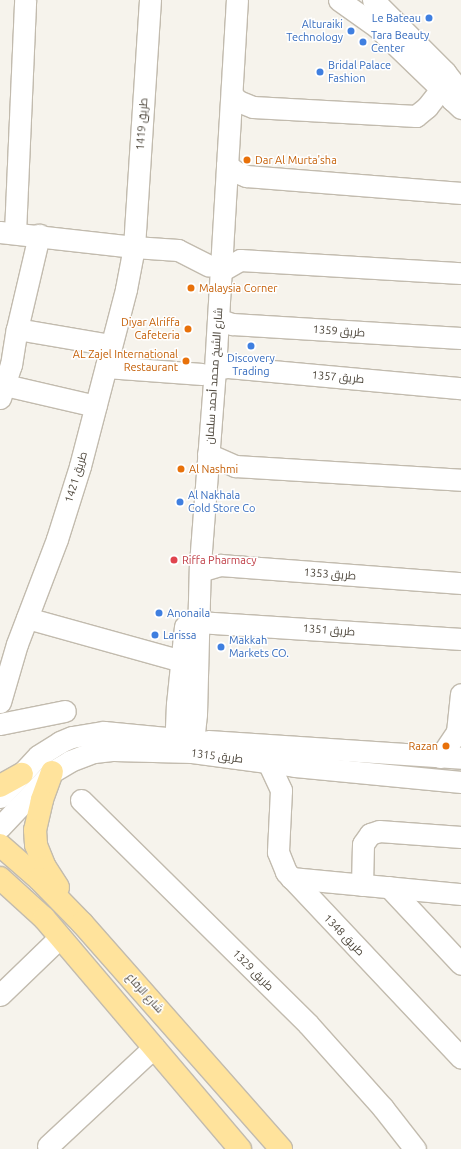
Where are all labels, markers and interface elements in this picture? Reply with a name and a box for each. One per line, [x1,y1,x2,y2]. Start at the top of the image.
place label: Le Bateau [372,11,421,25]
marker: Le Bateau [424,13,434,23]
place label: Alturaiki Technology [286,18,343,44]
marker: Alturaiki Technology [346,26,356,36]
place label: Tara Beauty Center [371,29,429,55]
marker: Tara Beauty Center [358,37,368,47]
place label: Bridal Palace Fashion [328,59,391,85]
marker: Bridal Palace Fashion [315,67,325,77]
street label: طريق 1419 [134,97,150,151]
place label: Dar Al Murta'sha [255,153,337,167]
marker: Dar Al Murta'sha [242,155,252,165]
place label: Malaysia Corner [199,281,278,295]
marker: Malaysia Corner [186,283,196,293]
street label: شارع الشيخ محمد أحمد سلمان [203,307,225,445]
place label: Diyar Alriffa Cafeteria [121,316,180,342]
street label: طريق 1359 [312,323,366,339]
marker: Diyar Alriffa Cafeteria [183,324,193,334]
marker: Discovery Trading [246,341,256,351]
place label: AL Zajel International Restaurant [73,348,178,374]
place label: Discovery Trading [227,352,275,378]
marker: AL Zajel International Restaurant [181,356,191,366]
street label: طريق 1357 [311,368,365,386]
street label: طريق 1421 [62,450,90,504]
place label: Al Nashmi [189,462,238,476]
marker: Al Nashmi [176,464,186,474]
place label: Al Nakhala Cold Store Co [188,489,255,515]
marker: Al Nakhala Cold Store Co [175,497,185,507]
place label: Riffa Pharmacy [182,553,256,567]
marker: Riffa Pharmacy [169,555,179,565]
street label: طريق 1353 [303,566,357,582]
place label: Anonaila [167,606,210,620]
marker: Anonaila [154,608,164,618]
street label: طريق 1351 [302,622,356,638]
place label: Larissa [163,628,196,642]
marker: Larissa [150,630,160,640]
place label: Makkah Markets CO. [229,634,289,660]
marker: Makkah Markets CO. [216,642,226,652]
place label: Razan [409,739,438,753]
marker: Razan [441,741,451,751]
street label: طريق 1315 [190,746,244,766]
street label: طريق 1348 [321,912,367,958]
street label: طريق 1329 [230,947,276,993]
street label: شارع الرفاع [124,970,166,1016]

